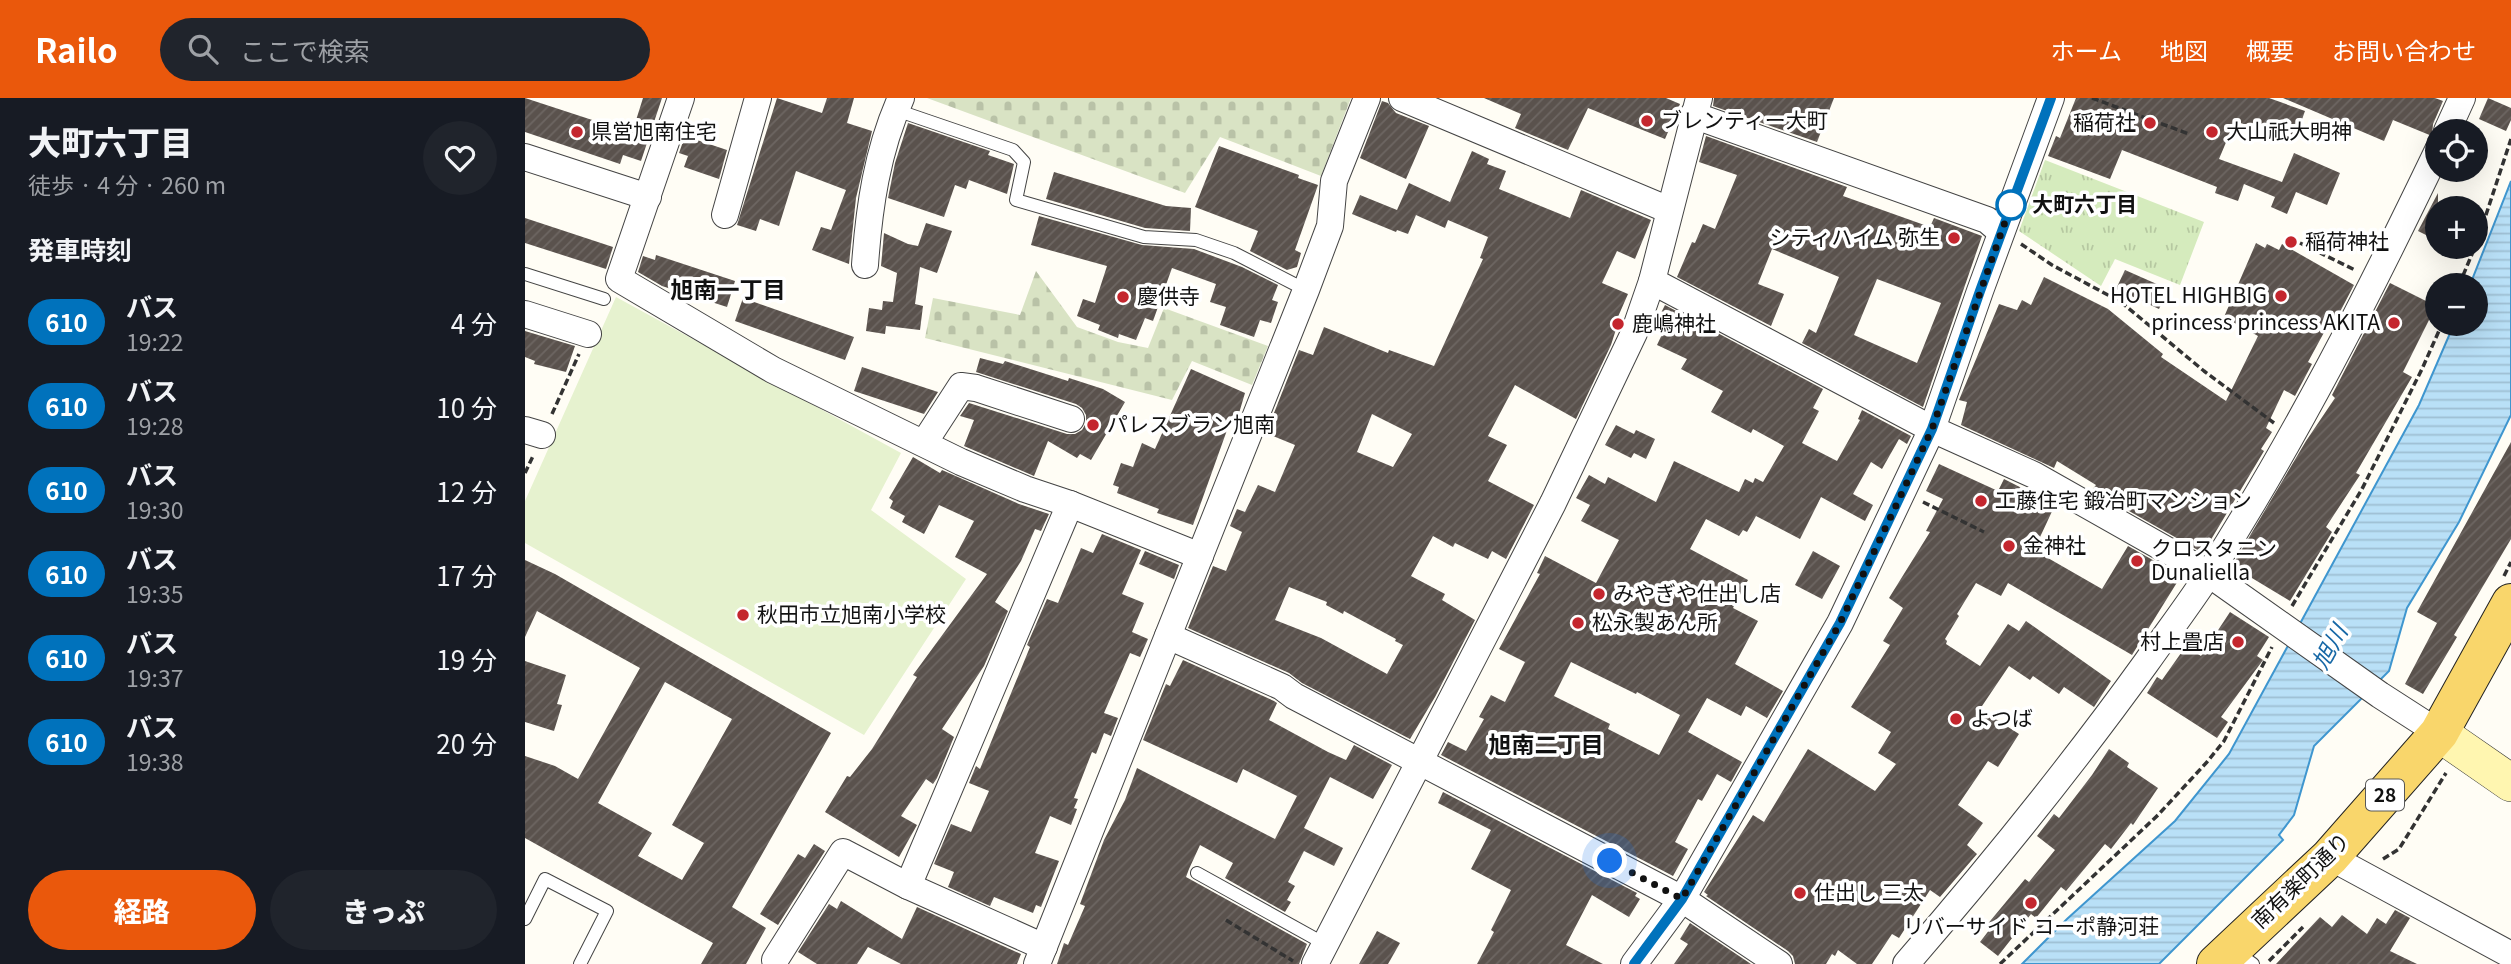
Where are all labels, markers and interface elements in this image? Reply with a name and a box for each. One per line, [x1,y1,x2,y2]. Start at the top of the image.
search box [160,18,650,81]
text: Railo [35,25,118,73]
icon: search [184,30,222,68]
text: ここで検索 [240,31,370,68]
text: ホーム [2051,32,2122,67]
text: 地図 [2160,32,2208,67]
text: 概要 [2246,32,2294,67]
text: お問い合わせ [2332,32,2476,67]
place label: ブレンティー大町 [1661,104,1828,134]
place label: 稲荷社 [2073,106,2136,136]
marker: ブレンティー大町 [1639,113,1655,129]
place label: 県営旭南住宅 [591,115,717,145]
marker: 稲荷社 [2142,115,2158,131]
place label: 大山祇大明神 [2226,115,2352,145]
text: 大町六丁目 [28,117,193,165]
map controls [2425,119,2488,336]
button: locate [2425,119,2488,182]
button: heart [423,121,497,195]
marker: 県営旭南住宅 [569,124,585,140]
marker: 大山祇大明神 [2204,124,2220,140]
text: 徒歩 · 4 分 · 260 m [28,167,226,201]
place label: 大町六丁目 [2032,188,2137,218]
marker: 大町六丁目 [1996,190,2026,220]
button: + [2425,196,2488,259]
place label: シティハイム 弥生 [1769,221,1940,251]
place label: 稲荷神社 [2305,225,2389,255]
text: 発車時刻 [28,230,132,267]
marker: シティハイム 弥生 [1946,230,1962,246]
marker: 稲荷神社 [2283,234,2299,250]
district label: 旭南一丁目 [671,271,786,305]
button: − [2425,273,2488,336]
place label: HOTEL HIGHBIG [2110,279,2267,309]
place label: 慶供寺 [1137,280,1200,310]
text: バス [126,287,178,324]
marker: HOTEL HIGHBIG [2273,288,2289,304]
marker: 慶供寺 [1115,289,1131,305]
text: 610 [45,304,88,339]
text: 4 分 [451,304,497,341]
place label: princess princess AKITA [2151,306,2380,336]
place label: 鹿嶋神社 [1632,307,1716,337]
marker: princess princess AKITA [2386,315,2402,331]
marker: 鹿嶋神社 [1610,316,1626,332]
text: 19:22 [126,324,183,358]
text: バス [126,371,178,408]
text: 610 [45,388,88,423]
text: 10 分 [436,388,497,425]
text: 19:28 [126,408,183,442]
place label: パレスブラン旭南 [1107,408,1275,438]
marker: パレスブラン旭南 [1085,417,1101,433]
text: バス [126,455,178,492]
text: 610 [45,472,88,507]
text: 12 分 [436,472,497,509]
place label: 工藤住宅 鍛冶町マンション [1995,484,2252,514]
text: 19:30 [126,492,183,526]
marker: 工藤住宅 鍛冶町マンション [1973,493,1989,509]
place label: 金神社 [2023,529,2086,559]
place label: クロスタニン Dunaliella [2151,532,2277,586]
marker: 金神社 [2001,538,2017,554]
text: バス [126,539,178,576]
marker: クロスタニン Dunaliella [2129,553,2145,569]
text: 610 [45,556,88,591]
text: 17 分 [436,556,497,593]
text: 19:35 [126,576,183,610]
place label: みやぎや仕出し店 [1613,577,1781,607]
marker: みやぎや仕出し店 [1591,586,1607,602]
place label: 秋田市立旭南小学校 [757,598,946,628]
place label: 松永製あん所 [1592,606,1718,636]
marker: 秋田市立旭南小学校 [735,607,751,623]
marker: 松永製あん所 [1570,615,1586,631]
water label: 旭川 [2302,615,2356,674]
text: バス [126,623,178,660]
place label: 村上畳店 [2140,625,2224,655]
marker: 村上畳店 [2230,634,2246,650]
text: 610 [45,640,88,675]
text: 19 分 [436,640,497,677]
text: 19:37 [126,660,183,694]
place label: よつば [1970,702,2033,732]
text: バス [126,707,178,744]
marker: よつば [1948,711,1964,727]
text: 610 [45,724,88,759]
text: 20 分 [436,724,497,761]
district label: 旭南二丁目 [1489,726,1604,760]
text: 19:38 [126,744,183,778]
road number: 28 [2366,780,2404,810]
street label: 南有楽町通り [2244,825,2355,934]
your location [1592,843,1627,878]
button: 経路 [28,870,256,950]
button: きっぷ [270,870,497,950]
place label: 仕出し 三太 [1814,876,1924,906]
marker: 仕出し 三太 [1792,885,1808,901]
marker: リバーサイド コーポ静河荘 [2023,895,2039,911]
place label: リバーサイド コーポ静河荘 [1903,910,2159,940]

